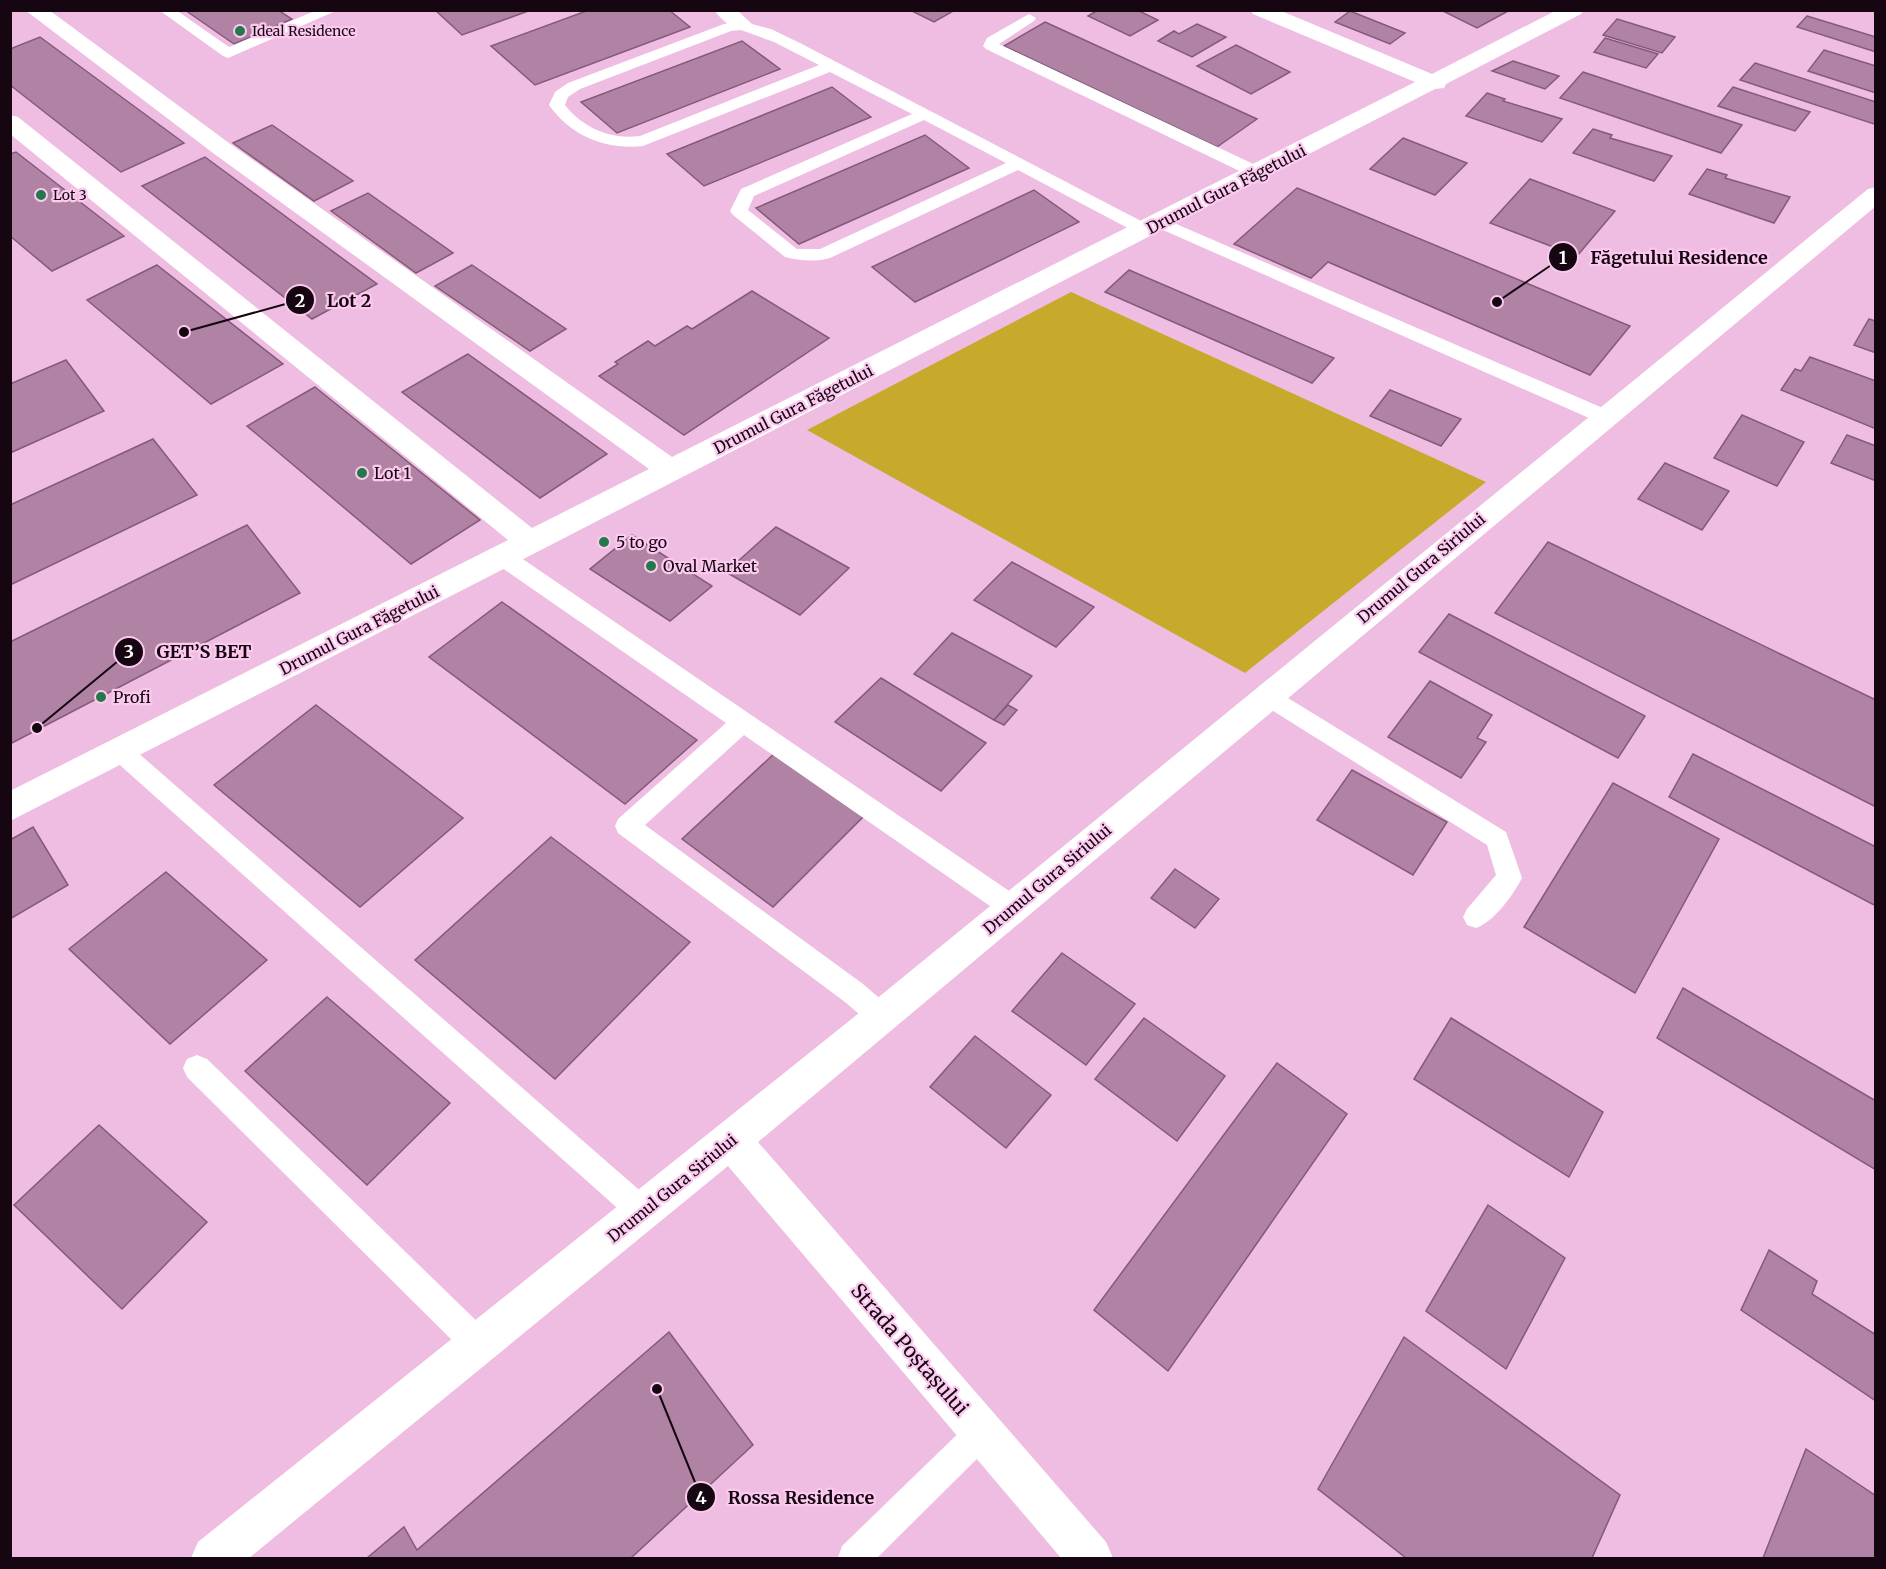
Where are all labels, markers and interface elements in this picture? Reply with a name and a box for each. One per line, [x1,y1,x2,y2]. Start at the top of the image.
place label: Ideal Residence [252,22,356,40]
marker: Ideal Residence [233,24,247,38]
street label: Drumul Gura Făgetului [1143,140,1309,238]
place label: Lot 3 [53,186,87,204]
marker: Lot 3 [34,188,48,202]
callout: Făgetului Residence [1548,239,1780,275]
text: 1 [1559,246,1567,269]
text: Făgetului Residence [1590,246,1768,269]
callout: Lot 2 [285,282,384,318]
text: 2 [295,289,305,312]
text: Lot 2 [327,289,371,312]
street label: Drumul Gura Făgetului [710,360,876,458]
place label: Lot 1 [374,463,411,483]
marker: Lot 1 [355,466,369,480]
street label: Drumul Gura Siriului [1353,509,1489,627]
place label: 5 to go [616,532,667,552]
marker: 5 to go [597,535,611,549]
place label: Oval Market [663,556,758,576]
marker: Oval Market [644,559,658,573]
street label: Drumul Gura Făgetului [276,581,442,679]
callout: GET’S BET [114,634,263,670]
text: 3 [124,640,134,663]
text: GET’S BET [157,640,252,663]
place label: Profi [113,687,151,707]
marker: Profi [94,690,108,704]
street label: Drumul Gura Siriului [979,820,1115,938]
street label: Drumul Gura Siriului [603,1130,741,1246]
street label: Strada Poștașului [845,1278,974,1421]
callout: Rossa Residence [686,1479,886,1515]
text: 4 [695,1486,707,1509]
text: Rossa Residence [728,1486,874,1509]

